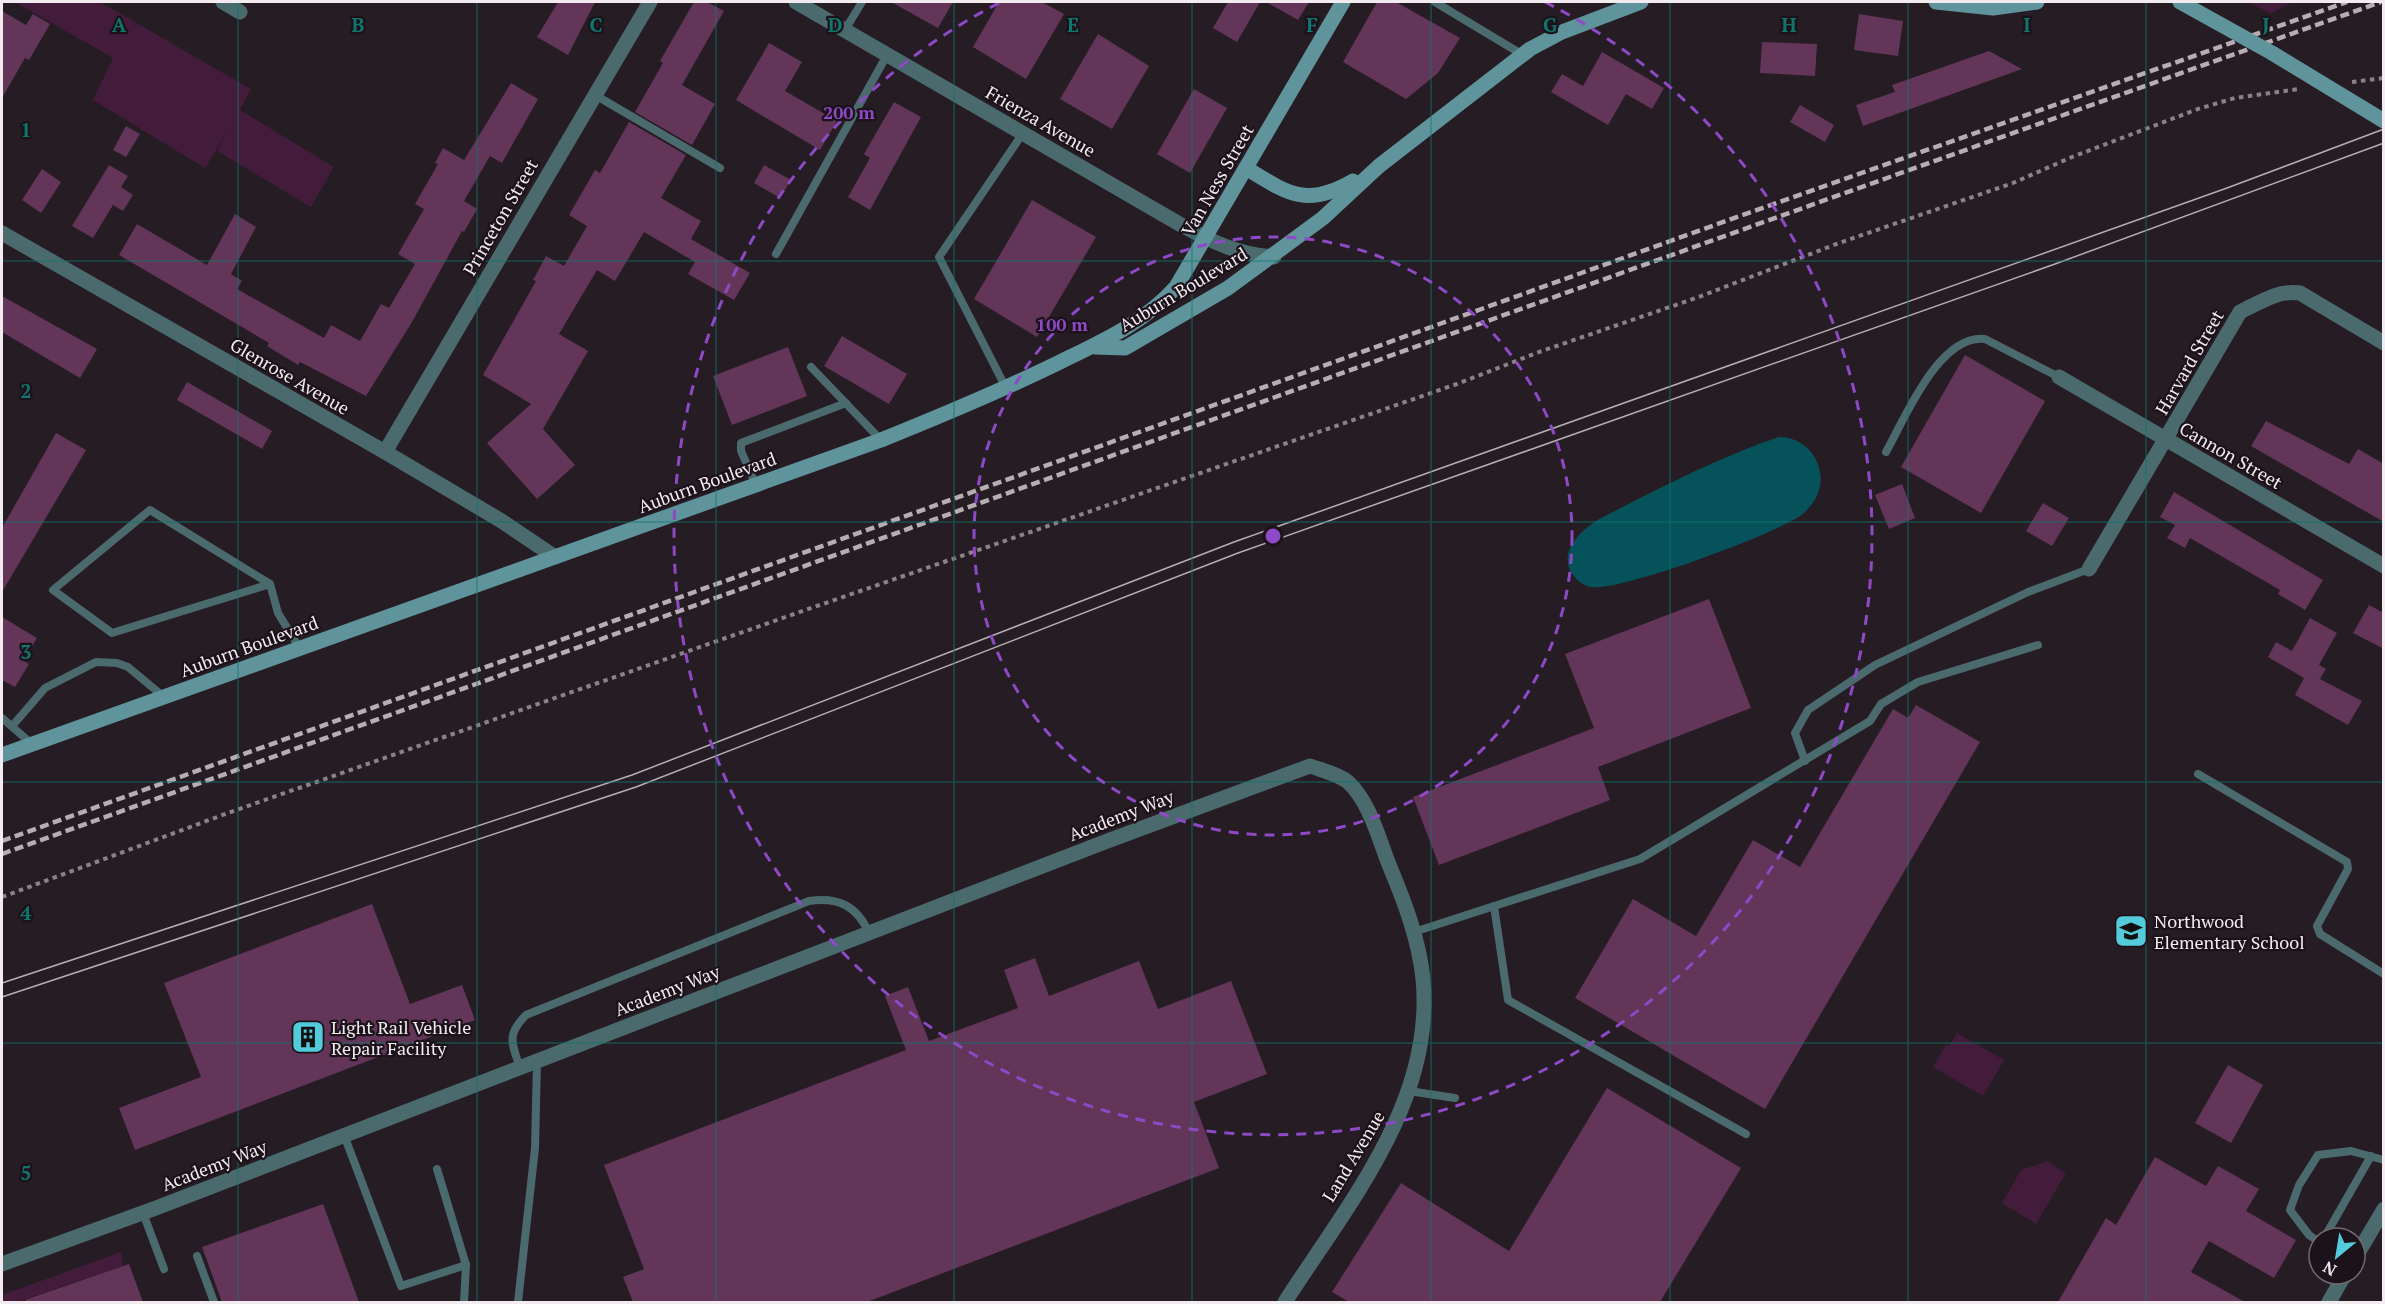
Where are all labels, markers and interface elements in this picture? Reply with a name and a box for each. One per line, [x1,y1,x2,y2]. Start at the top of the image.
text: A [112,11,127,38]
text: B [352,11,365,38]
text: C [589,11,603,38]
text: D [828,11,842,38]
text: E [1067,11,1079,38]
text: F [1306,11,1318,38]
text: G [1543,11,1557,38]
text: H [1781,11,1797,38]
text: I [2023,11,2031,38]
text: J [2262,11,2270,38]
street label: Frienza Avenue [982,80,1100,162]
text: 200 m [823,100,875,124]
text: 1 [20,116,32,143]
street label: Van Ness Street [1175,120,1259,240]
street label: Princeton Street [457,154,543,280]
street label: Auburn Boulevard [1115,241,1251,337]
street label: Harvard Street [2149,305,2229,419]
text: 100 m [1036,312,1088,336]
street label: Glenrose Avenue [226,332,354,420]
text: 2 [20,377,32,404]
street label: Cannon Street [2175,416,2287,494]
street label: Auburn Boulevard [635,446,779,518]
centre of rings [1263,526,1283,546]
street label: Auburn Boulevard [177,610,321,682]
text: 3 [20,638,32,665]
street label: Academy Way [1065,784,1178,846]
text: 4 [20,899,32,926]
place label: Northwood Elementary School [2154,909,2305,954]
school or university icon: Northwood Elementary School [2113,913,2149,949]
street label: Academy Way [611,959,724,1021]
place label: Light Rail Vehicle Repair Facility [331,1015,471,1060]
building icon: Light Rail Vehicle Repair Facility [290,1019,326,1055]
street label: Land Avenue [1316,1106,1390,1206]
street label: Academy Way [158,1134,271,1196]
text: 5 [20,1159,32,1186]
north arrow [2307,1226,2367,1286]
text: N [2319,1256,2340,1282]

